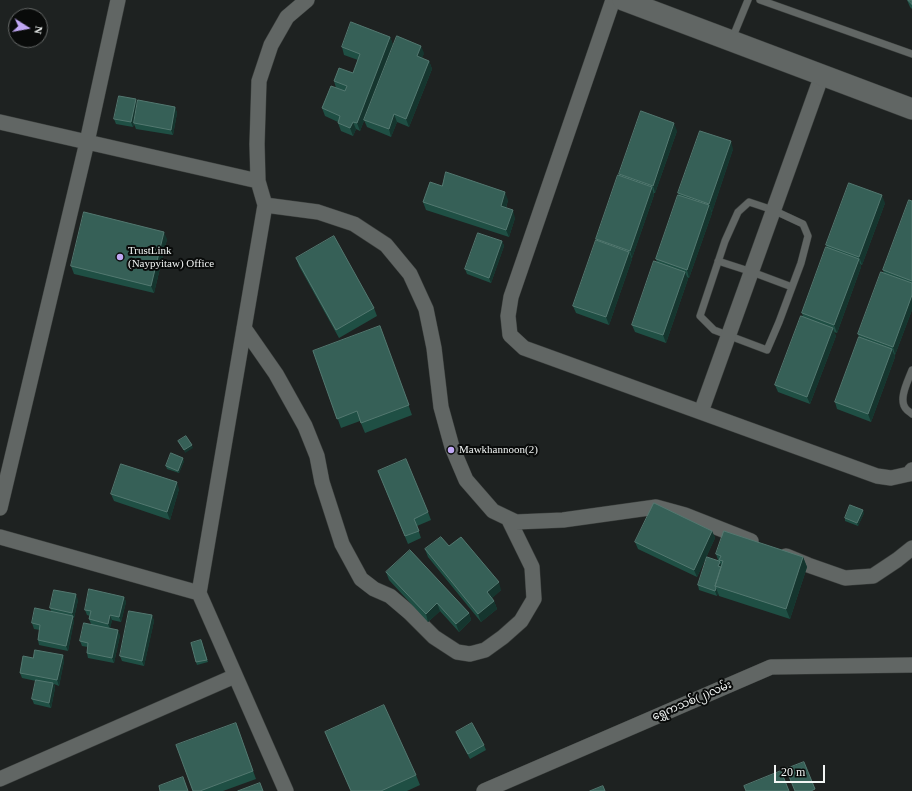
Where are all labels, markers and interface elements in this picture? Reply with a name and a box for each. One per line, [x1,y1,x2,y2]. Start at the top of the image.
north arrow [8,8,48,48]
text: N [32,25,45,35]
place label: TrustLink (Naypyitaw) Office [128,244,214,270]
marker: TrustLink (Naypyitaw) Office [115,252,125,262]
place label: Mawkhannoon(2) [459,443,538,457]
marker: Mawkhannoon(2) [446,445,456,455]
street label: ရွှေကသစ်(၂)လမ်း [650,678,734,724]
scale bar [776,757,827,783]
text: 20 m [781,765,805,779]

